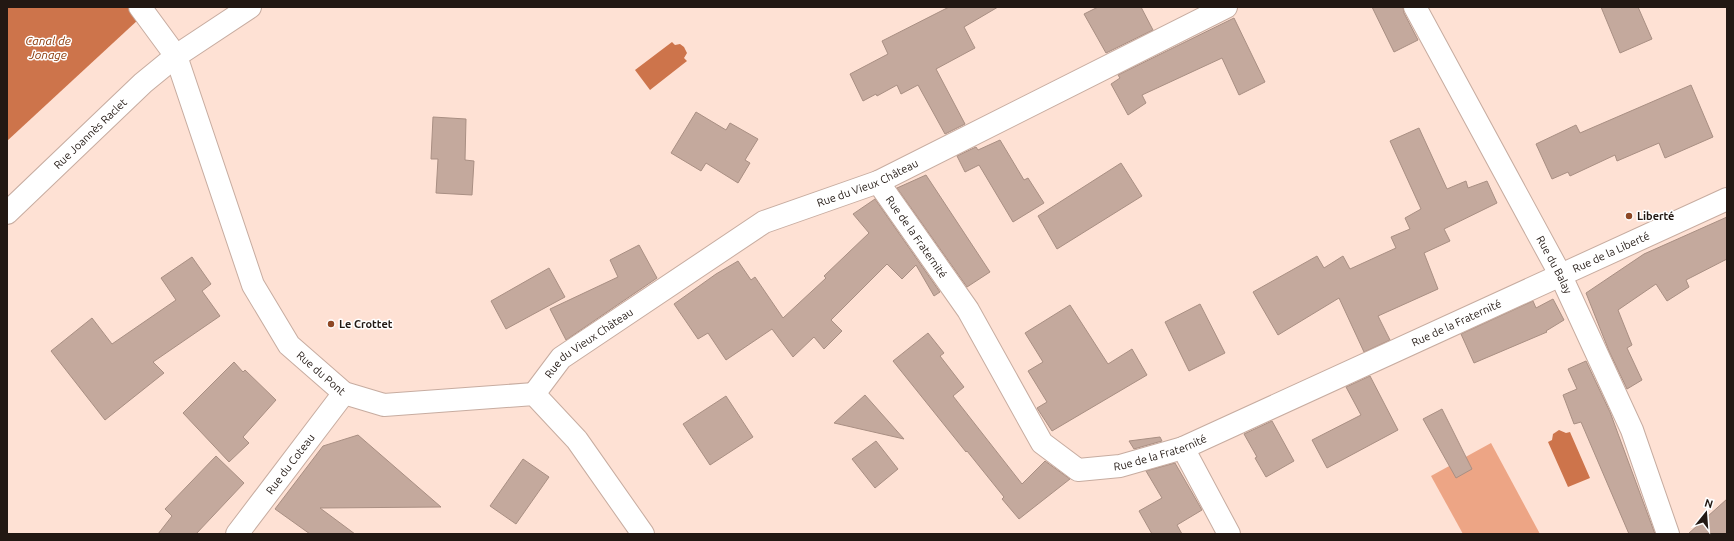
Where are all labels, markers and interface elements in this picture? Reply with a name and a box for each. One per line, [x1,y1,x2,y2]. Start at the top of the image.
water label: Canal de Jonage [25,34,71,61]
street label: Rue Joannès Raclet [51,96,130,171]
street label: Rue du Vieux Château [815,157,920,209]
street label: Rue de la Fraternité [884,194,949,280]
place label: Liberté [1637,210,1674,222]
marker: Liberté [1624,211,1634,221]
street label: Rue de la Liberté [1571,229,1651,275]
street label: Rue du Balay [1534,234,1575,296]
street label: Rue de la Fraternité [1410,297,1503,349]
street label: Rue du Vieux Château [542,306,635,380]
place label: Le Crottet [339,318,393,330]
marker: Le Crottet [326,319,336,329]
street label: Rue du Pont [294,349,348,398]
street label: Rue du Coteau [264,431,317,496]
street label: Rue de la Fraternité [1113,432,1208,473]
north arrow [1686,493,1726,533]
text: N [1703,496,1715,510]

